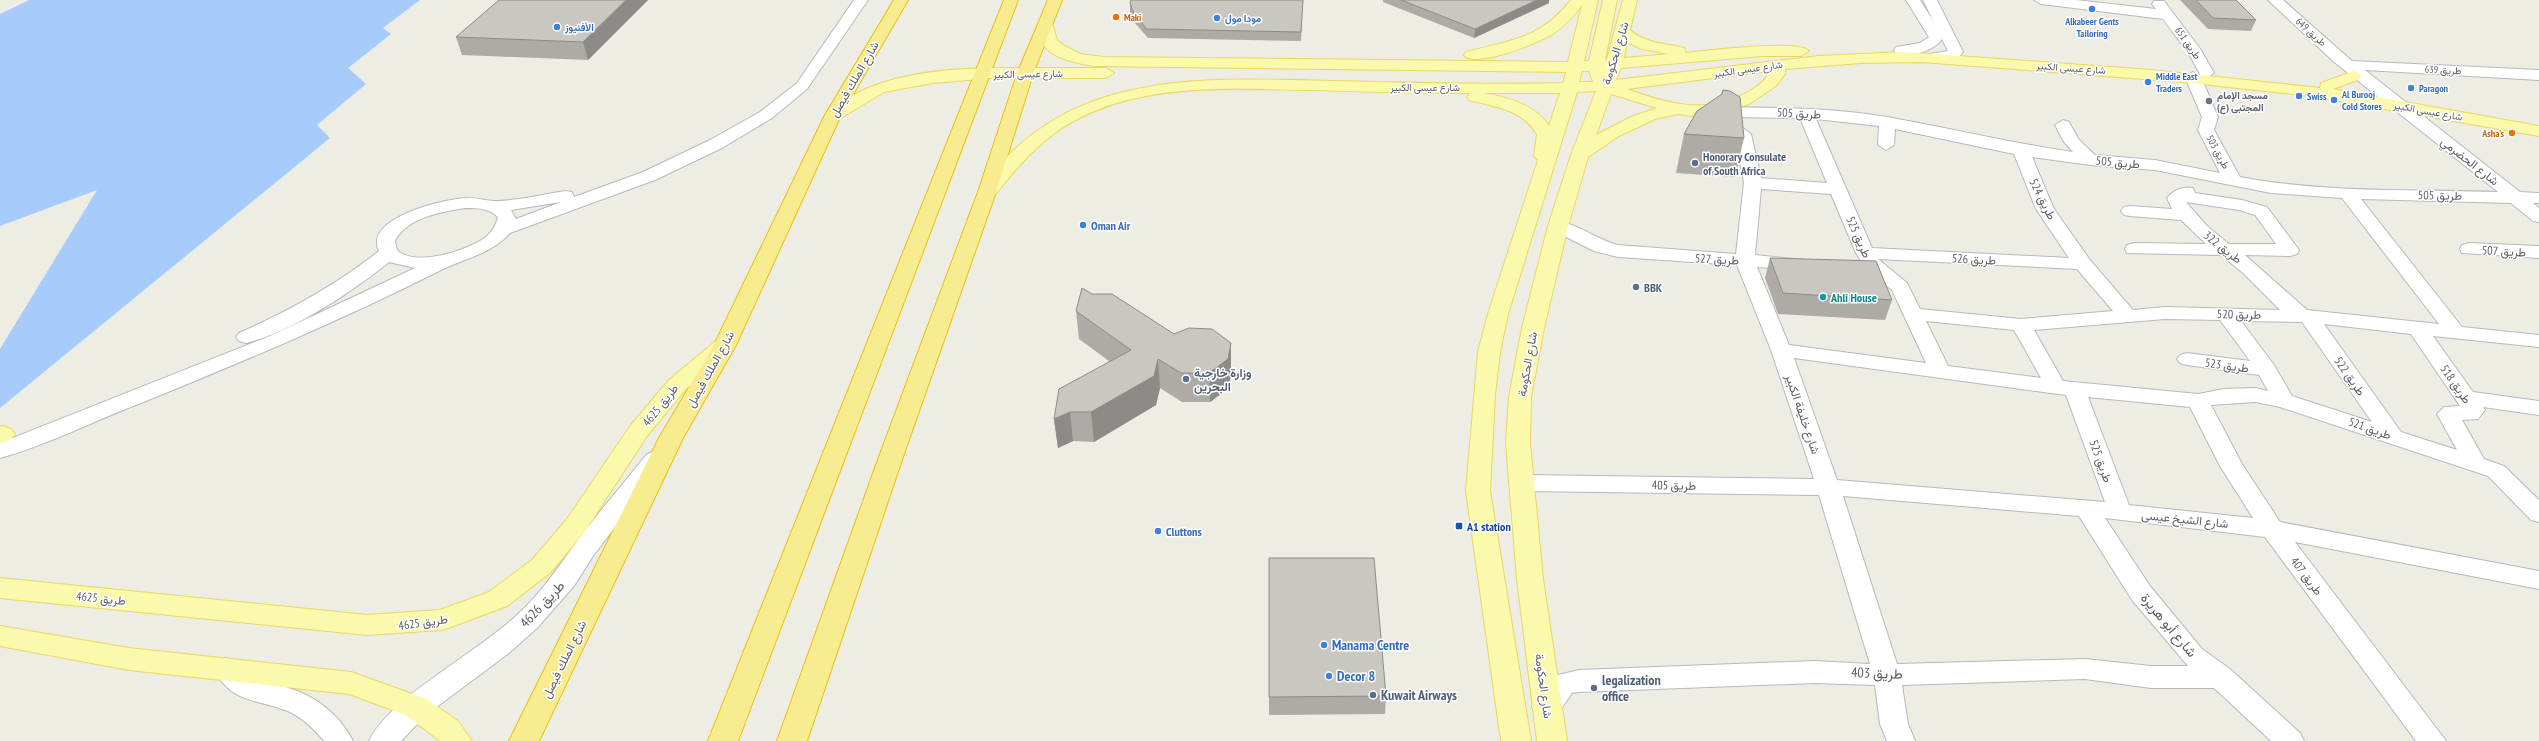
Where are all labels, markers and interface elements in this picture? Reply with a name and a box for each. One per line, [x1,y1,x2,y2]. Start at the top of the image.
marker: Alkabeer Gents Tailoring [2087,4,2097,14]
place label: Maki [1124,11,1141,24]
marker: Maki [1111,12,1121,22]
place label: مودا مول [1225,12,1262,25]
marker: مودا مول [1212,13,1222,23]
place label: Alkabeer Gents Tailoring [2064,15,2119,40]
street label: طريق 649 [2293,15,2329,49]
street label: شارع الحكومة [1598,20,1634,87]
place label: الأفنيوز [564,21,594,34]
marker: الأفنيوز [552,22,562,32]
street label: طريق 651 [2172,24,2204,62]
street label: شارع الملك فيصل [826,38,884,121]
street label: شارع عيسى الكبير [1712,58,1784,80]
street label: شارع عيسى الكبير [2035,59,2106,77]
street label: طريق 639 [2424,63,2462,77]
street label: شارع عيسى الكبير [992,67,1063,81]
place label: Middle East Traders [2156,70,2197,95]
marker: Middle East Traders [2143,77,2153,87]
street label: شارع عيسى الكبير [1389,81,1460,94]
place label: Paragon [2419,82,2449,95]
marker: Paragon [2406,83,2416,93]
place label: Al Burooj Cold Stores [2341,88,2383,113]
place label: مسجد الإمام المجتبى (ع) [2217,89,2269,115]
place label: Swiss [2307,90,2327,103]
marker: Swiss [2294,91,2304,101]
marker: Al Burooj Cold Stores [2329,95,2339,105]
marker: مسجد الإمام المجتبى (ع) [2204,96,2214,106]
street label: شارع عيسى الكبير [2392,98,2464,123]
street label: طريق 505 [1776,104,1822,123]
place label: Asha's [2481,127,2504,140]
marker: Asha's [2507,128,2517,138]
street label: طريق 503 [2203,133,2233,172]
street label: شارع الحضرمي [2436,134,2502,191]
place label: Honorary Consulate of South Africa [1703,149,1786,178]
street label: طريق 505 [2095,153,2141,172]
marker: Honorary Consulate of South Africa [1690,158,1700,168]
street label: طريق 524 [2025,176,2060,223]
street label: طريق 505 [2418,187,2462,204]
street label: طريق 525 [1842,214,1875,261]
place label: Oman Air [1091,218,1131,233]
marker: Oman Air [1078,220,1088,230]
street label: طريق 322 [2200,227,2245,267]
street label: طريق 507 [2481,242,2527,261]
street label: طريق 527 [1694,250,1740,269]
street label: طريق 526 [1951,250,1997,269]
place label: BBK [1644,280,1663,295]
marker: BBK [1631,282,1641,292]
place label: Ahli House [1830,290,1877,305]
marker: Ahli House [1818,292,1828,302]
street label: طريق 520 [2217,306,2261,323]
street label: شارع الملك فيصل [683,328,739,411]
street label: شارع الحكومة [1514,331,1542,398]
street label: طريق 523 [2204,354,2250,377]
street label: طريق 522 [2330,354,2369,399]
street label: طريق 518 [2436,362,2475,407]
place label: وزارة خارجية البحرين [1194,365,1252,395]
street label: شارع خليفة الكبير [1780,371,1824,457]
marker: وزارة خارجية البحرين [1181,374,1191,384]
street label: طريق 4625 [639,381,682,430]
street label: طريق 521 [2346,414,2393,443]
street label: طريق 525 [2085,438,2116,485]
street label: طريق 405 [1652,477,1696,494]
street label: شارع الشيخ عيسى [2141,507,2229,533]
place label: A1 station [1466,519,1511,534]
marker: A1 station [1454,521,1464,531]
place label: Cluttons [1166,524,1202,539]
marker: Cluttons [1153,526,1163,536]
street label: طريق 407 [2287,554,2326,599]
street label: طريق 4626 [516,577,568,631]
street label: طريق 4625 [75,588,127,609]
street label: شارع أبو هريرة [2135,589,2201,662]
street label: طريق 4625 [397,611,449,634]
street label: شارع الملك فيصل [539,617,591,701]
place label: Manama Centre [1332,636,1409,654]
marker: Manama Centre [1319,640,1329,650]
street label: شارع الحكومة [1530,653,1556,720]
street label: طريق 403 [1851,663,1903,683]
place label: Decor 8 [1337,667,1375,685]
marker: Decor 8 [1324,671,1334,681]
place label: legalization office [1602,671,1661,705]
marker: legalization office [1589,683,1599,693]
place label: Kuwait Airways [1381,686,1457,704]
marker: Kuwait Airways [1368,690,1378,700]

